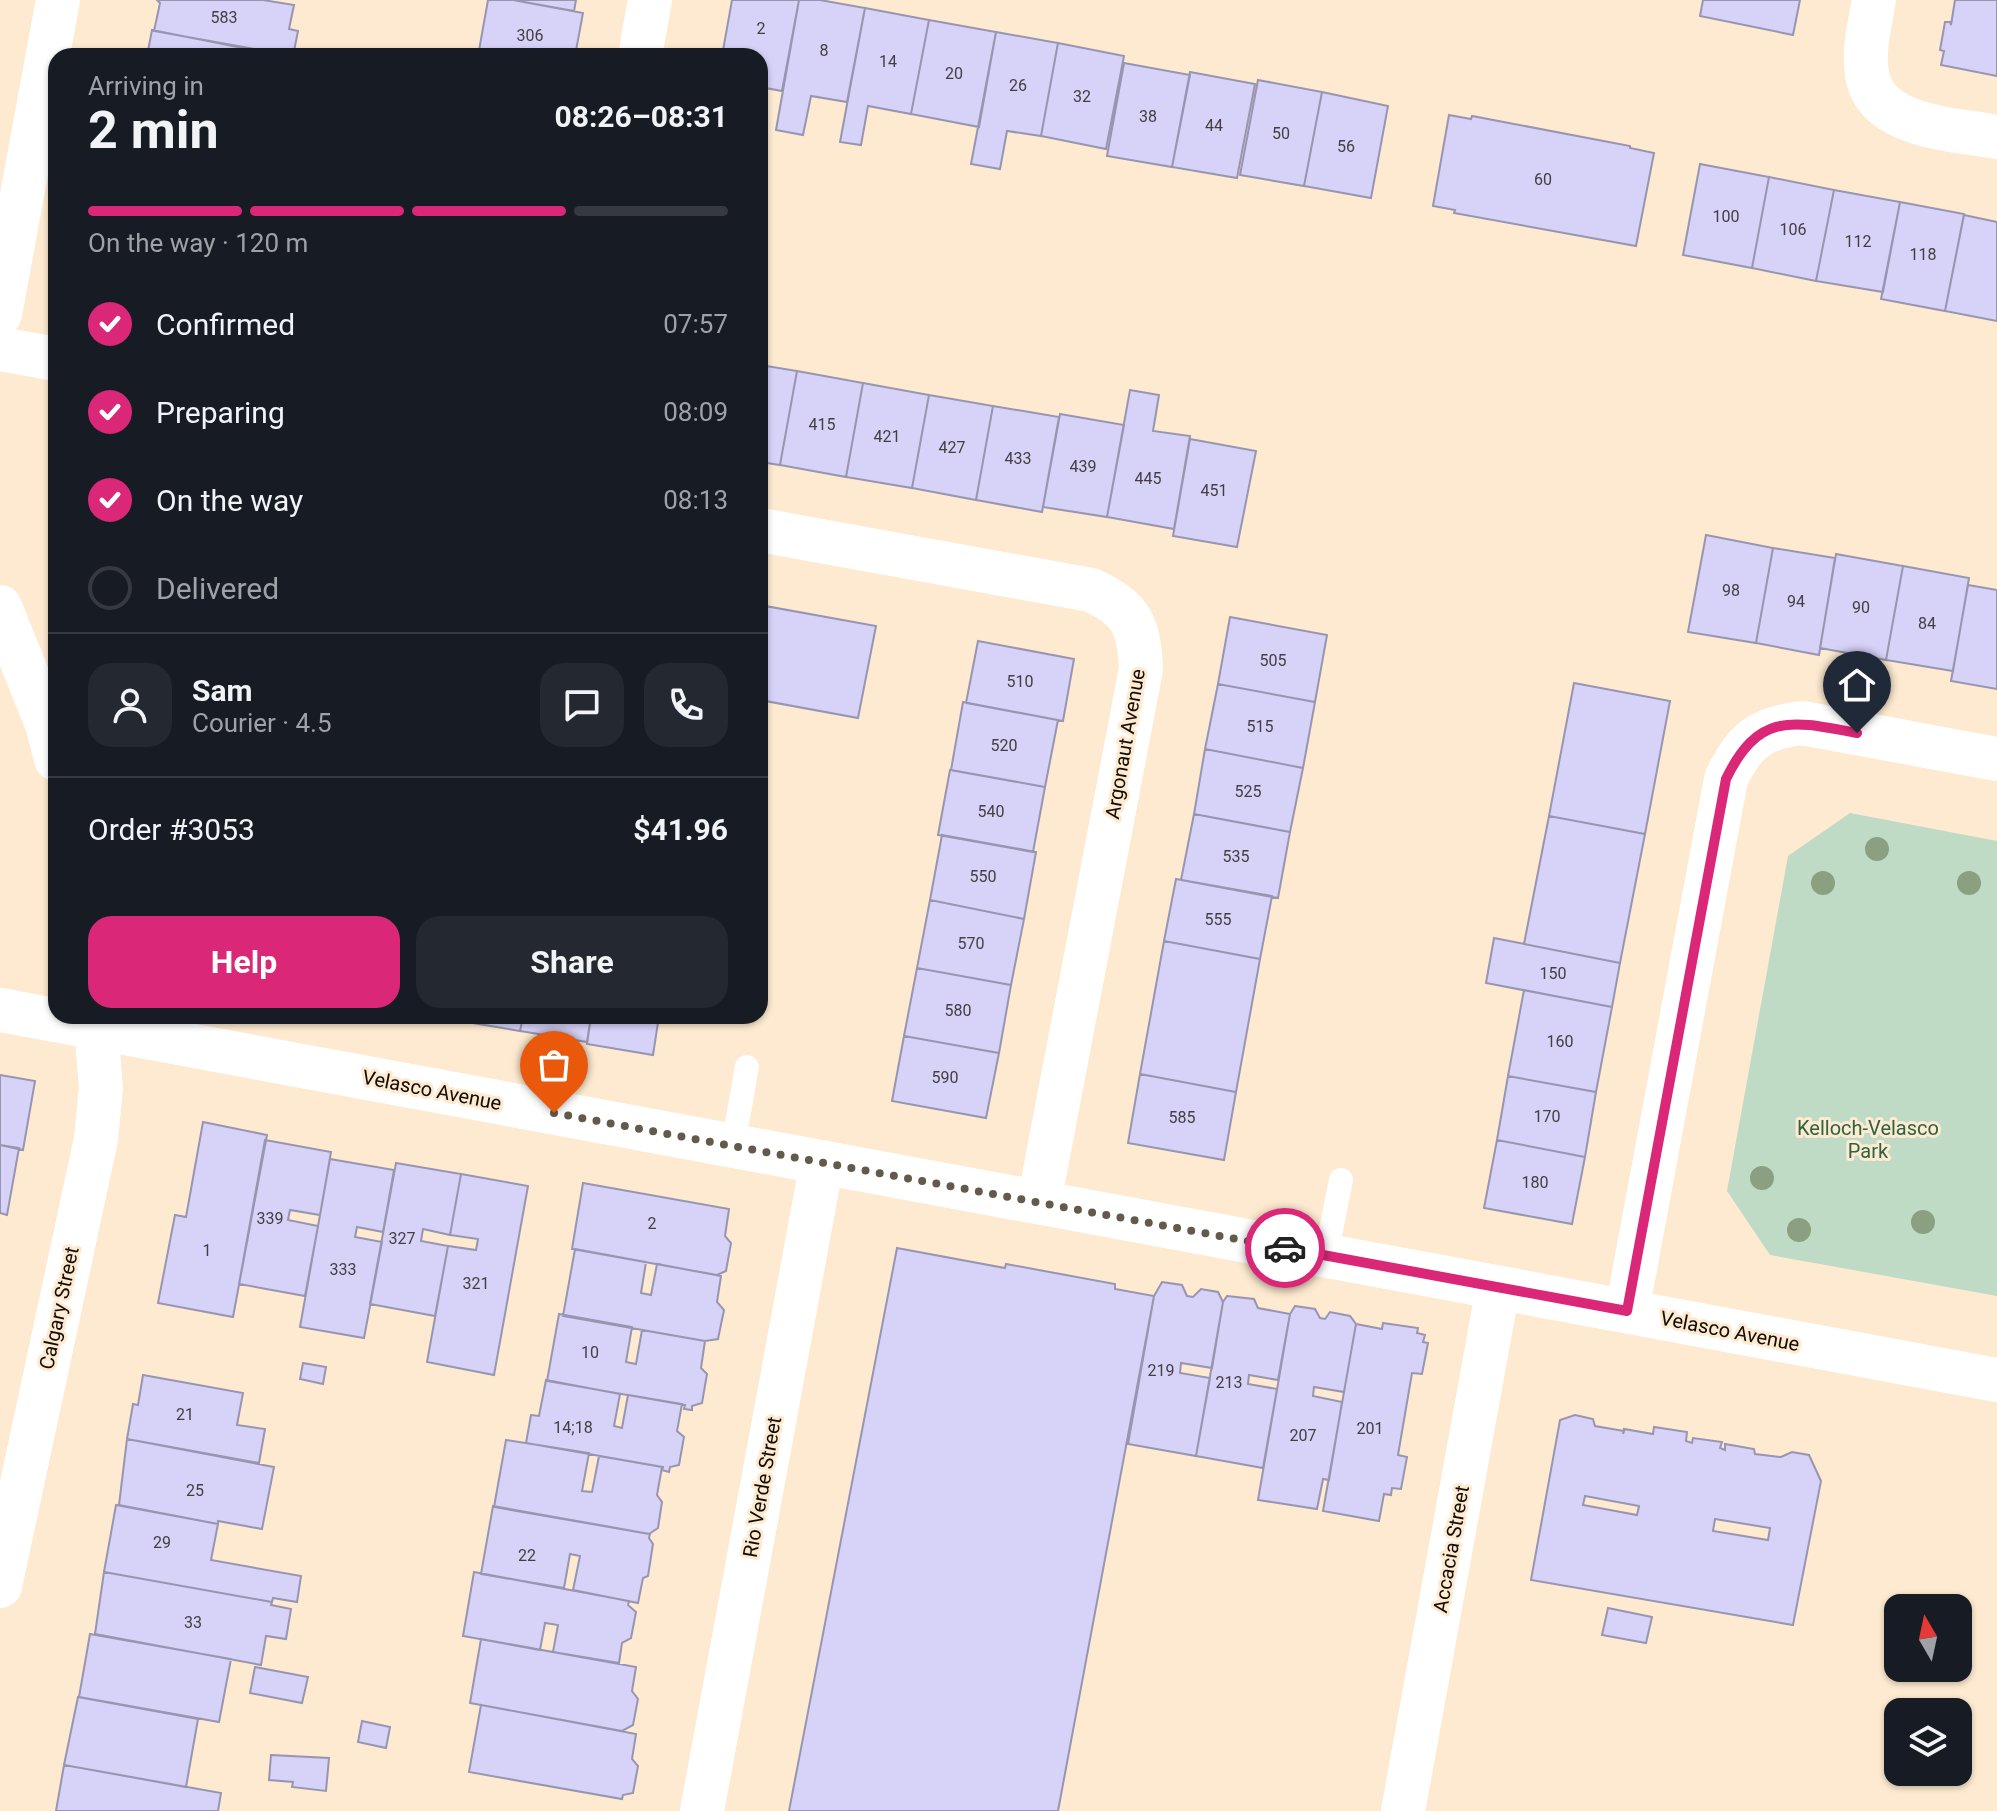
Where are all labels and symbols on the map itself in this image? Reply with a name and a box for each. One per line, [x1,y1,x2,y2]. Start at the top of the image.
house number: 583 [211,8,237,27]
house number: 2 [757,19,766,38]
house number: 306 [517,26,543,45]
house number: 8 [820,41,829,60]
house number: 14 [879,52,897,71]
house number: 20 [945,64,963,83]
house number: 26 [1009,76,1027,95]
house number: 32 [1073,87,1091,106]
house number: 38 [1139,107,1157,126]
house number: 44 [1205,116,1223,135]
house number: 50 [1272,124,1290,143]
house number: 56 [1337,137,1355,156]
house number: 60 [1534,170,1552,189]
house number: 100 [1713,207,1739,226]
house number: 106 [1780,220,1806,239]
house number: 112 [1845,232,1871,251]
house number: 118 [1910,245,1936,264]
house number: 415 [809,415,835,434]
house number: 421 [874,427,900,446]
house number: 427 [939,438,965,457]
house number: 433 [1005,449,1031,468]
house number: 439 [1070,457,1096,476]
house number: 445 [1135,469,1161,488]
house number: 451 [1201,481,1227,500]
house number: 98 [1722,581,1740,600]
house number: 94 [1787,592,1805,611]
house number: 90 [1852,598,1870,617]
house number: 84 [1918,614,1936,633]
house number: 505 [1260,651,1286,670]
pin [1823,651,1891,733]
street label: Argonaut Avenue [1100,667,1150,821]
house number: 510 [1007,672,1033,691]
house number: 515 [1247,717,1273,736]
house number: 520 [991,736,1017,755]
house number: 525 [1235,782,1261,801]
house number: 540 [978,802,1004,821]
house number: 535 [1223,847,1249,866]
house number: 550 [970,867,996,886]
house number: 555 [1205,910,1231,929]
house number: 570 [958,934,984,953]
house number: 150 [1540,964,1566,983]
house number: 580 [945,1001,971,1020]
pin [520,1031,588,1113]
house number: 160 [1547,1032,1573,1051]
street label: Velasco Avenue [360,1065,504,1115]
house number: 590 [932,1068,958,1087]
house number: 170 [1534,1107,1560,1126]
house number: 585 [1169,1108,1195,1127]
park label: Kelloch-Velasco Park [1797,1116,1939,1163]
house number: 180 [1522,1173,1548,1192]
courier [1245,1208,1325,1288]
house number: 339 [257,1209,283,1228]
house number: 2 [648,1214,657,1233]
house number: 327 [389,1229,415,1248]
house number: 1 [203,1241,212,1260]
street label: Calgary Street [34,1244,84,1372]
house number: 333 [330,1260,356,1279]
house number: 321 [463,1274,489,1293]
street label: Velasco Avenue [1658,1306,1802,1356]
house number: 10 [581,1343,599,1362]
house number: 219 [1148,1361,1174,1380]
house number: 213 [1216,1373,1242,1392]
house number: 21 [176,1405,194,1424]
street label: Rio Verde Street [738,1415,786,1559]
house number: 14;18 [553,1418,593,1437]
house number: 201 [1357,1419,1383,1438]
house number: 207 [1290,1426,1316,1445]
house number: 25 [186,1481,204,1500]
street label: Accacia Street [1428,1483,1474,1615]
house number: 29 [153,1533,171,1552]
house number: 22 [518,1546,536,1565]
north arrow [1884,1594,1972,1682]
house number: 33 [184,1613,202,1632]

